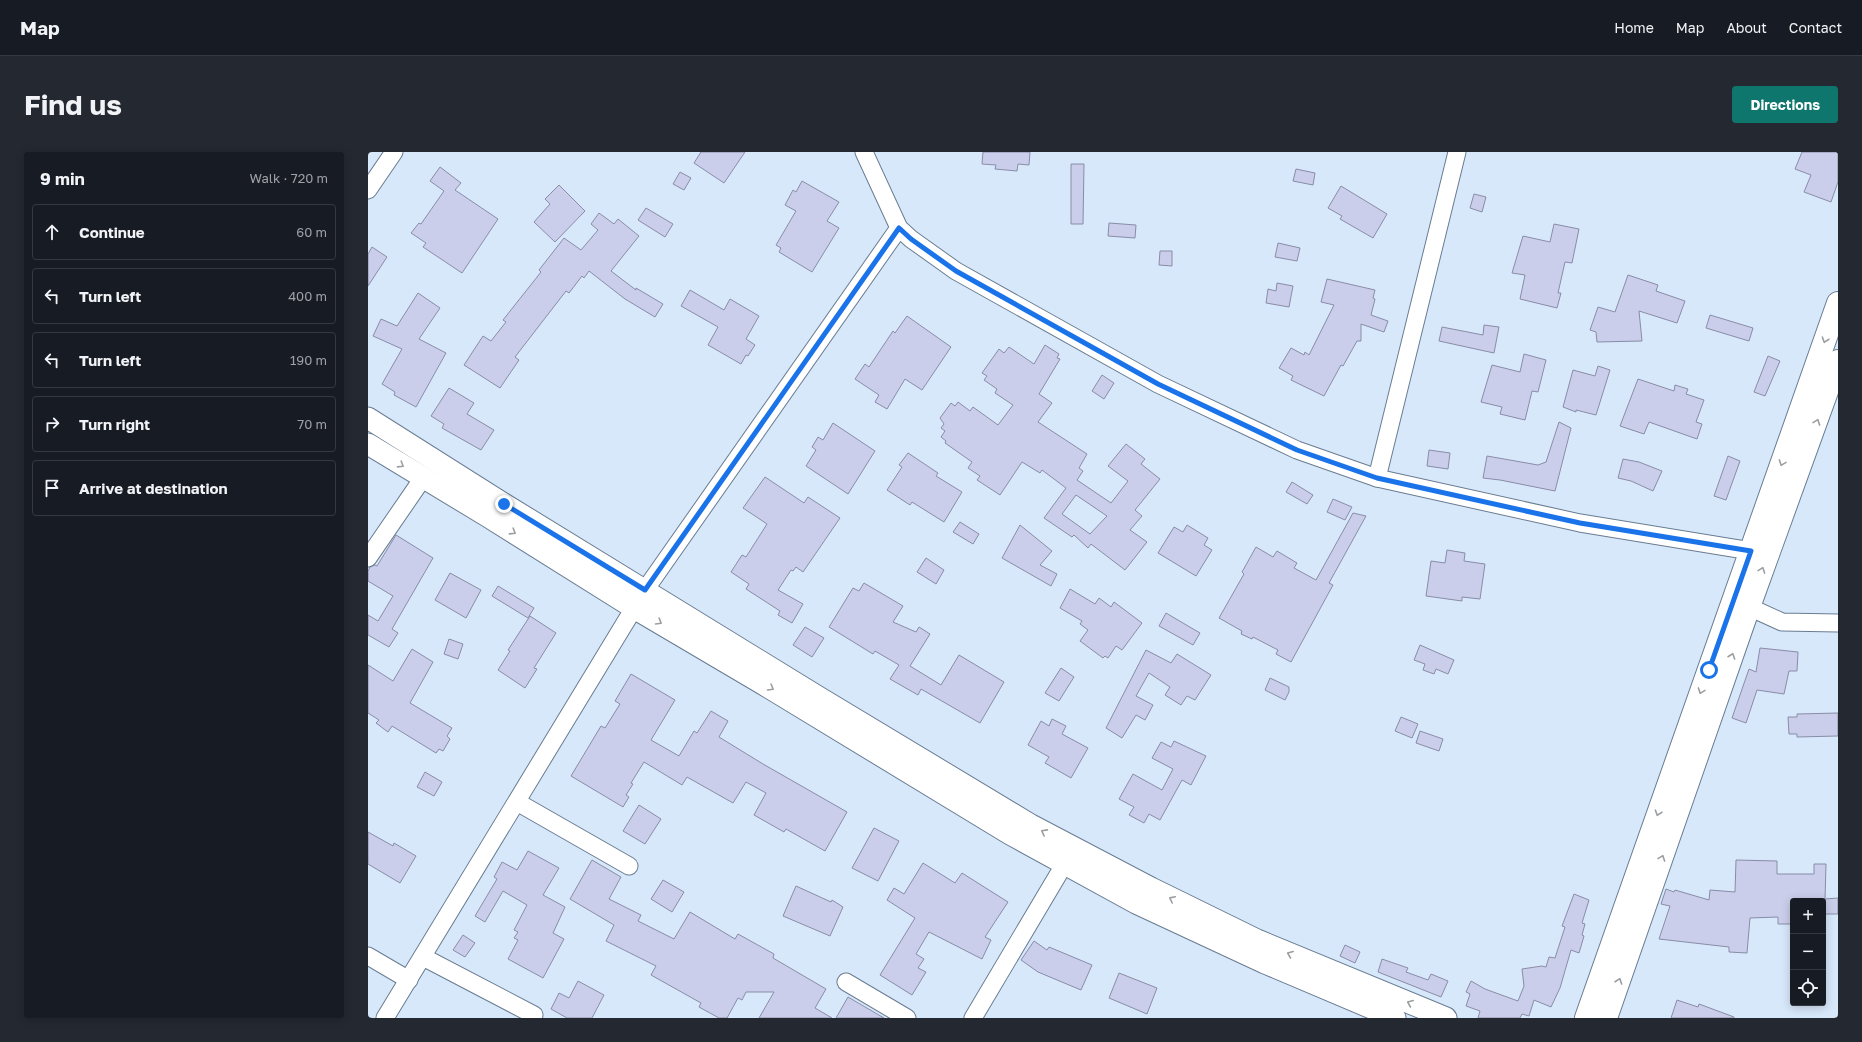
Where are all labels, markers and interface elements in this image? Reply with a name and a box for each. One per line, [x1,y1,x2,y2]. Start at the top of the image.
text: Map [20,16,60,39]
text: Home [1614,19,1654,36]
text: Map [1676,19,1704,36]
text: About [1726,19,1767,36]
text: Contact [1789,19,1842,36]
button: Directions [1732,86,1838,123]
text: Find us [24,88,122,121]
text: 9 min [40,168,85,189]
text: Walk · 720 m [250,170,328,186]
icon: ahead [41,221,63,243]
text: Continue [79,223,145,241]
text: 60 m [296,224,327,240]
icon: left [41,285,63,307]
text: Turn left [79,287,141,305]
text: 400 m [288,288,327,304]
one-way arrow [1821,336,1830,343]
icon: left [41,349,63,371]
text: Turn left [79,351,141,369]
text: 190 m [290,352,327,368]
icon: right [41,413,63,435]
text: Turn right [79,415,150,433]
text: 70 m [297,416,327,432]
one-way arrow [1812,419,1821,426]
one-way arrow [1779,459,1787,466]
one-way arrow [397,460,404,467]
icon: arrive [41,477,63,499]
text: Arrive at destination [79,479,228,497]
route end [495,495,513,513]
one-way arrow [508,527,515,534]
one-way arrow [1758,567,1766,574]
one-way arrow [655,618,662,625]
one-way arrow [1727,653,1736,660]
route start [1700,661,1718,679]
one-way arrow [767,684,774,691]
one-way arrow [1698,687,1706,694]
one-way arrow [1654,810,1662,817]
one-way arrow [1041,829,1049,837]
one-way arrow [1657,855,1665,862]
one-way arrow [1169,896,1176,904]
map controls [1790,898,1826,1006]
button: + [1790,898,1826,934]
button: − [1790,934,1826,970]
one-way arrow [1286,950,1293,958]
button: locate [1790,970,1826,1006]
one-way arrow [1614,978,1623,985]
one-way arrow [1406,1000,1414,1008]

